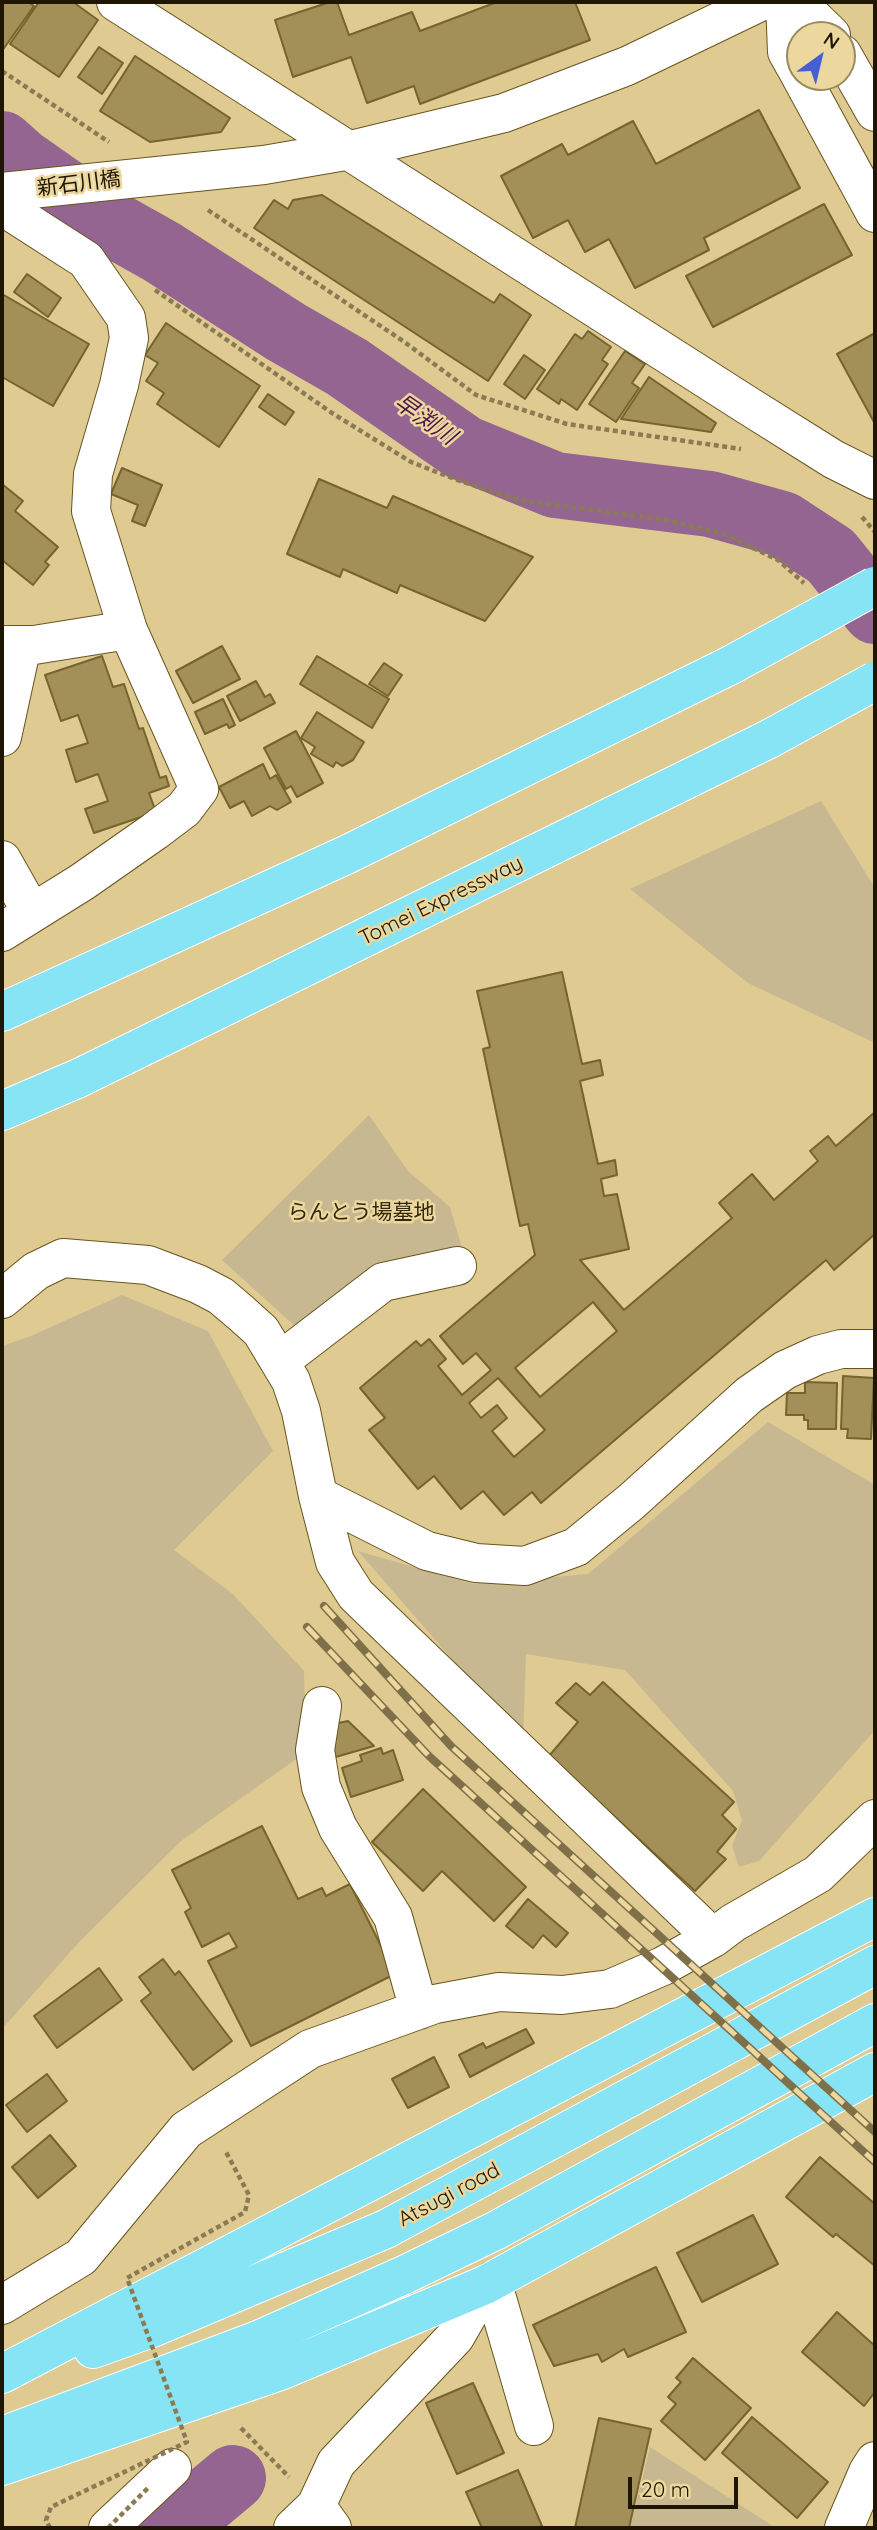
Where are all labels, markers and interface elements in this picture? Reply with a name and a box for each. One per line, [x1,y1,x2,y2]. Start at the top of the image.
north arrow [786,21,856,91]
text: N [819,26,844,54]
street label: 新石川橋 [36,166,122,202]
water label: 早渕川 [389,389,461,451]
street label: Tomei Expressway [355,851,527,951]
park label: らんとう場墓地 [288,1200,434,1226]
street label: Atsugi road [394,2158,504,2232]
scale bar [632,2464,742,2508]
text: 20 m [641,2476,690,2502]

